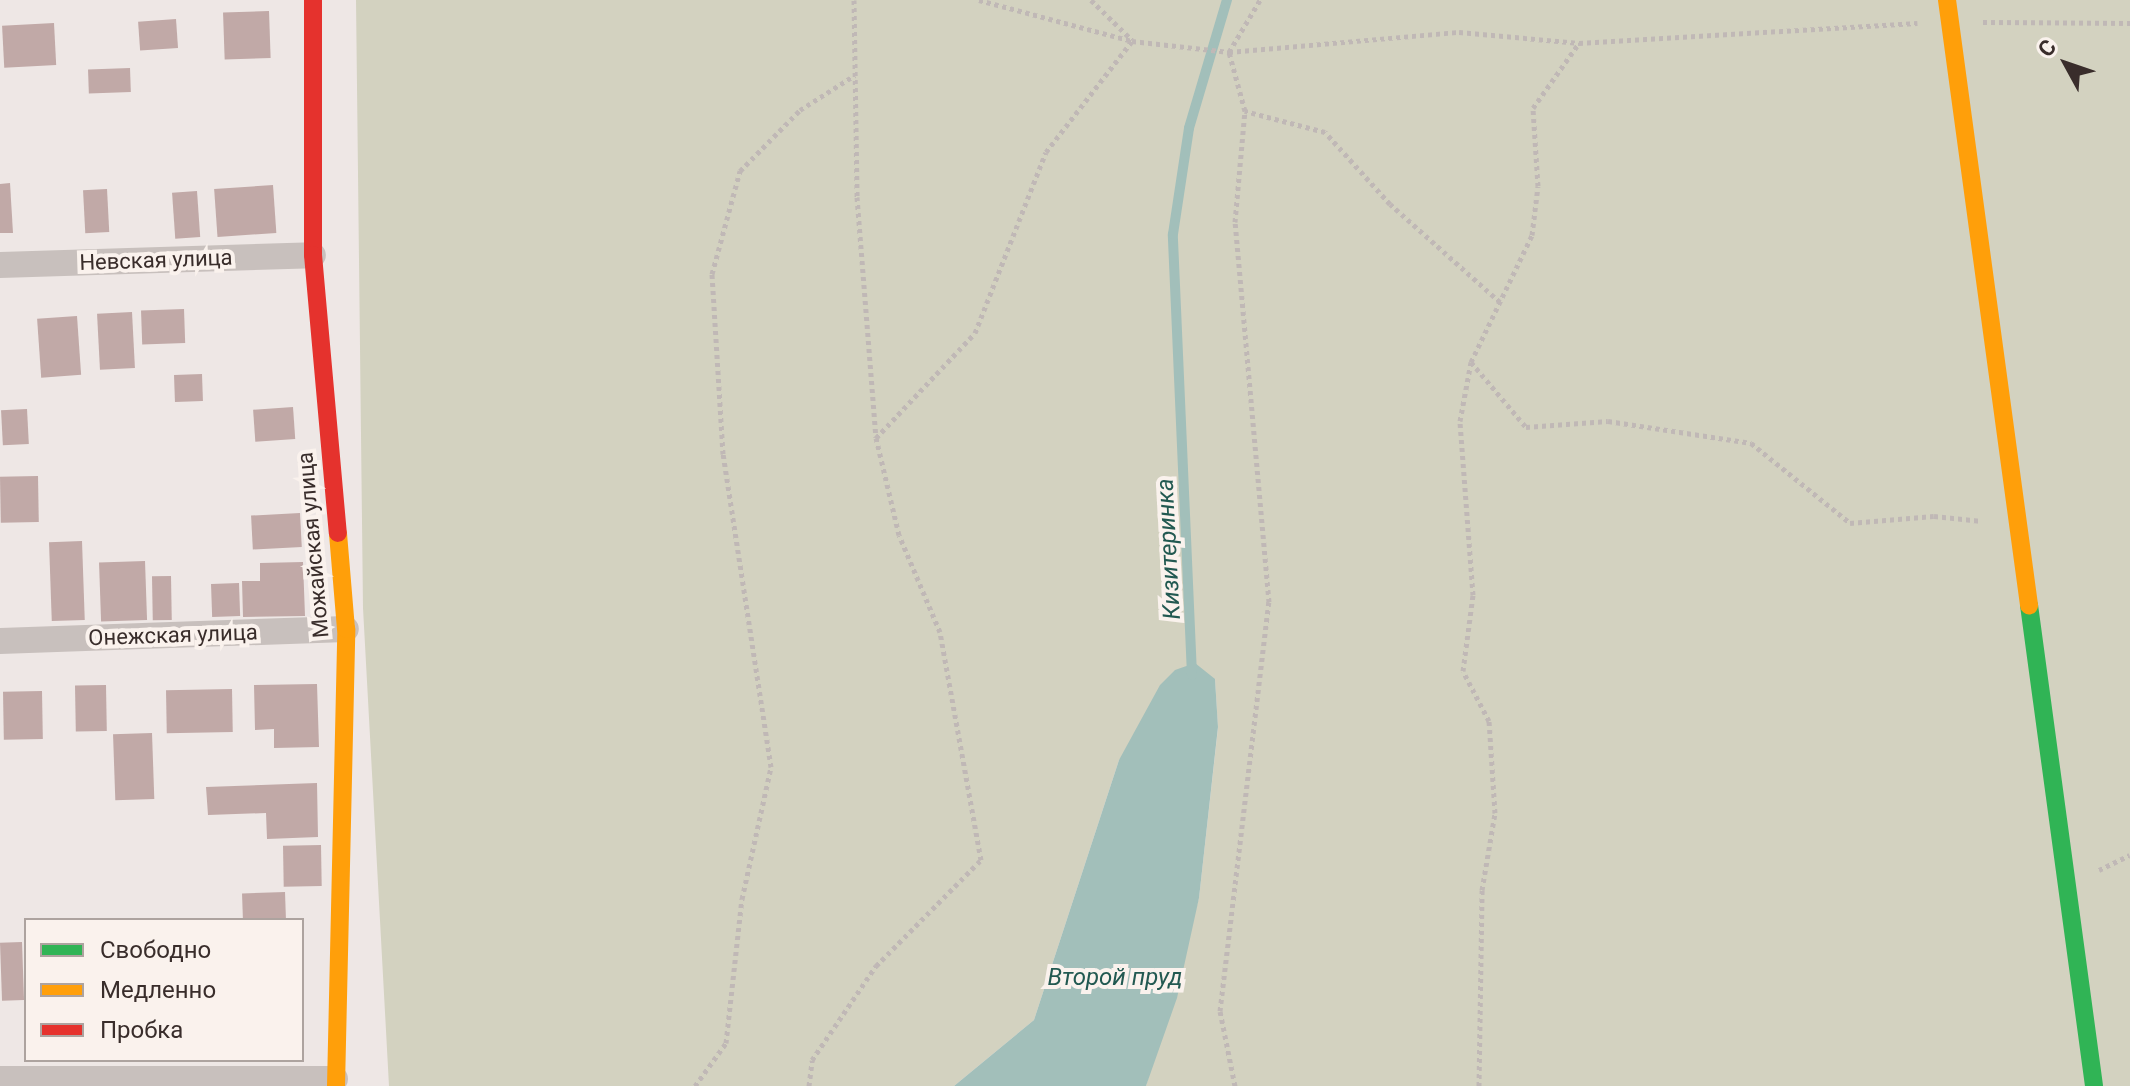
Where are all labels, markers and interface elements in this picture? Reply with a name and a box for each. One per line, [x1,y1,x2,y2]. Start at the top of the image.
north arrow [2026,24,2106,104]
text: С [2033,35,2061,62]
street label: Невская улица [79,244,233,276]
street label: Можайская улица [292,451,334,639]
water label: Кизитеринка [1151,478,1187,620]
street label: Онежская улица [88,619,258,651]
legend [24,918,304,1062]
text: Свободно [100,936,211,964]
water label: Второй пруд [1048,964,1182,992]
text: Медленно [100,976,216,1004]
text: Пробка [100,1016,183,1044]

